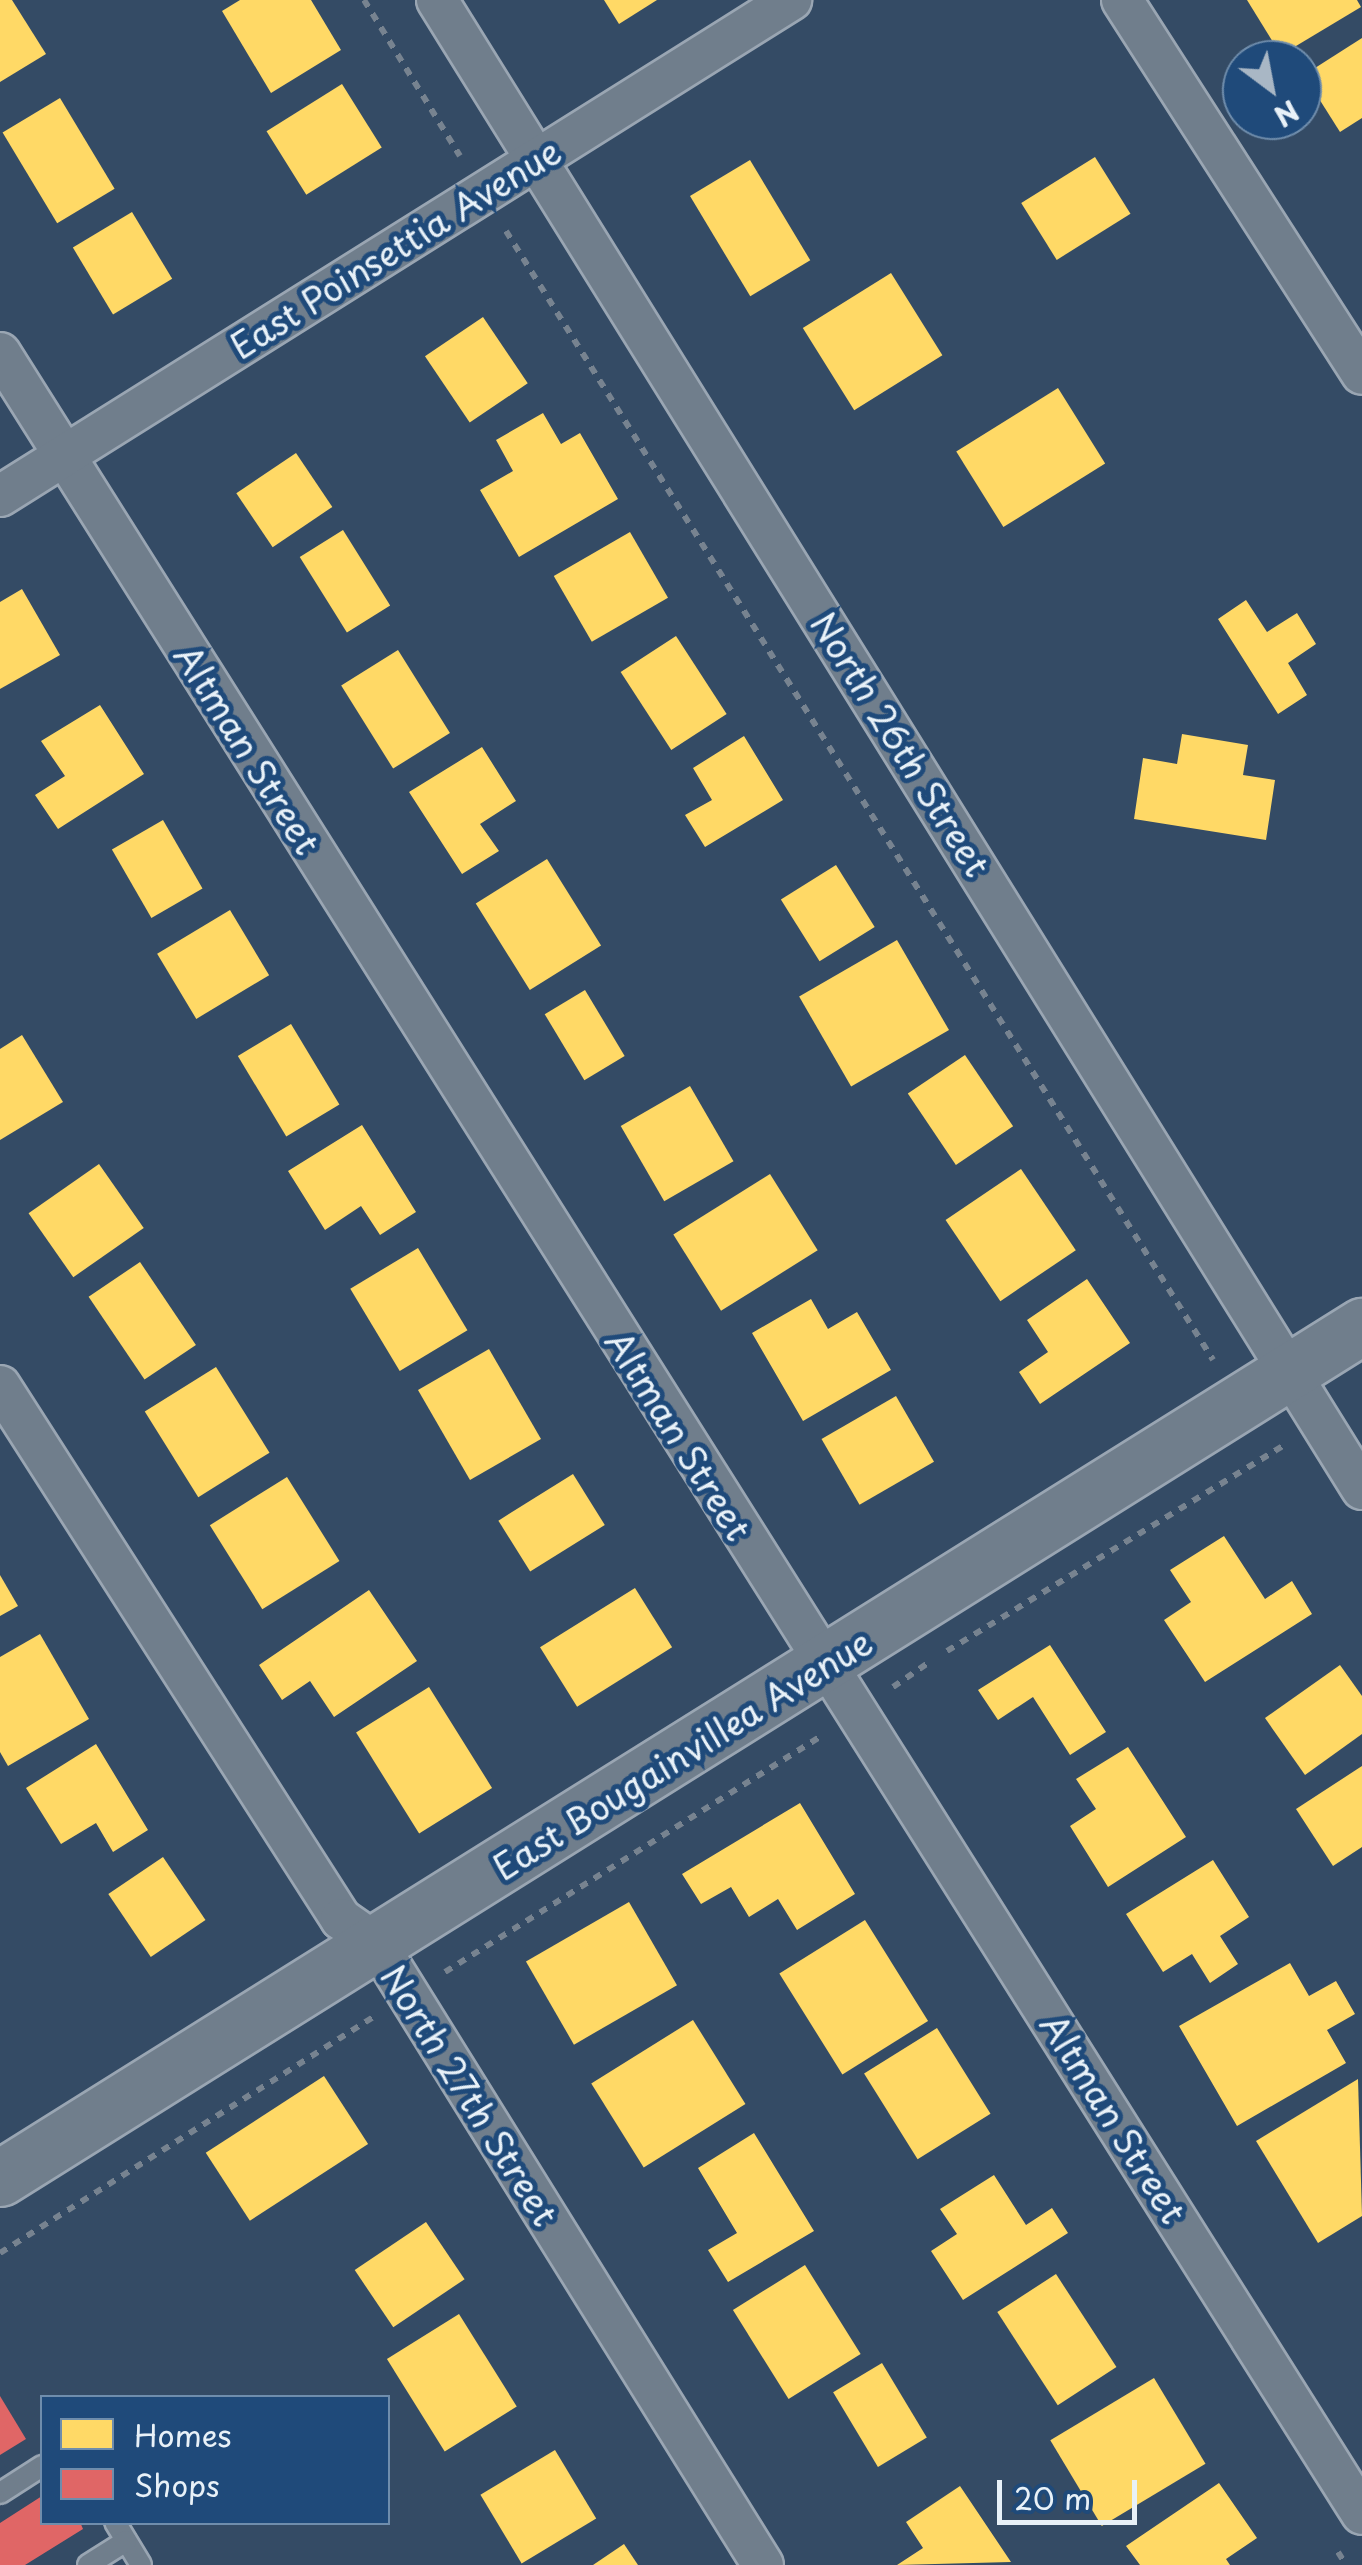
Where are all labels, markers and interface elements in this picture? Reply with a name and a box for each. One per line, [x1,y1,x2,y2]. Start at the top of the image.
north arrow [1222,40,1322,140]
text: N [1266,90,1308,138]
street label: East Poinsettia Avenue [222,129,568,367]
street label: North 26th Street [802,603,1000,885]
street label: Altman Street [167,636,329,862]
street label: Altman Street [598,1322,760,1548]
street label: East Bougainvillea Avenue [483,1619,881,1889]
street label: North 27th Street [373,1956,567,2234]
street label: Altman Street [1033,2005,1195,2231]
legend [40,2395,390,2525]
text: Homes [134,2412,231,2457]
scale bar [1002,2460,1142,2522]
text: Shops [134,2462,220,2507]
text: 20 m [1014,2475,1091,2520]

